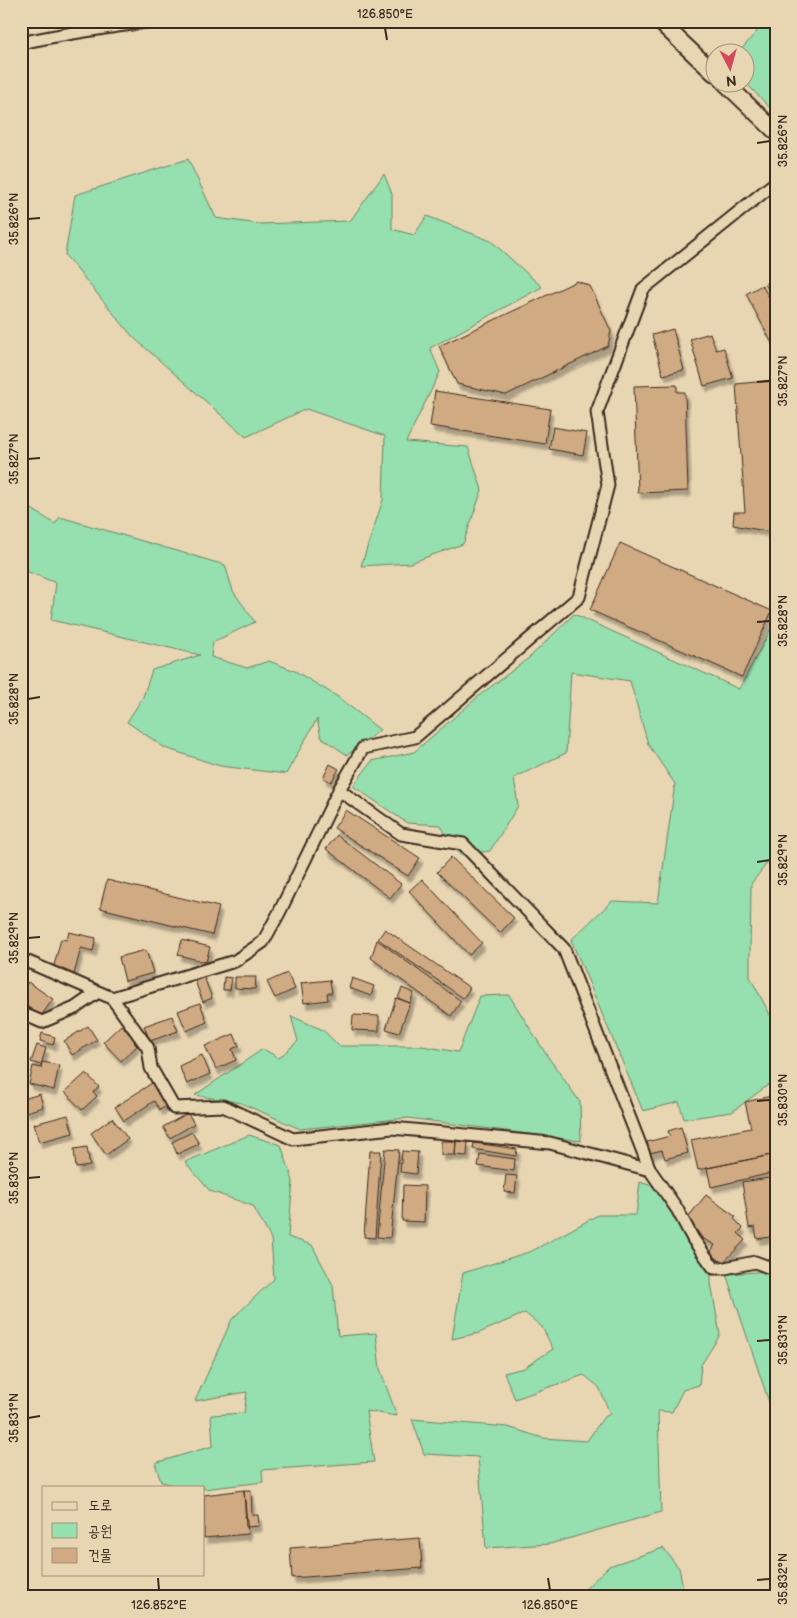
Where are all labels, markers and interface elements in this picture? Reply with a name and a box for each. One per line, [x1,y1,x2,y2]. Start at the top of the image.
text: 126.850°E [357,7,413,22]
north arrow [704,42,754,92]
text: N [725,71,737,89]
text: 35.826°N [776,115,791,167]
text: 35.826°N [7,193,22,245]
text: 35.827°N [776,355,791,407]
text: 35.827°N [7,433,22,485]
text: 35.828°N [776,595,791,647]
text: 35.828°N [7,673,22,725]
text: 35.829°N [776,834,791,886]
text: 35.829°N [7,912,22,964]
text: 35.830°N [776,1074,791,1126]
text: 35.830°N [7,1152,22,1204]
text: 35.831°N [776,1315,791,1365]
text: 35.831°N [7,1393,22,1443]
legend [42,1486,205,1576]
text: 도로 [88,1496,112,1515]
text: 공원 [88,1522,112,1541]
text: 건물 [88,1546,112,1565]
text: 35.832°N [776,1553,791,1605]
text: 126.852°E [131,1598,187,1613]
text: 126.850°E [522,1598,578,1613]

